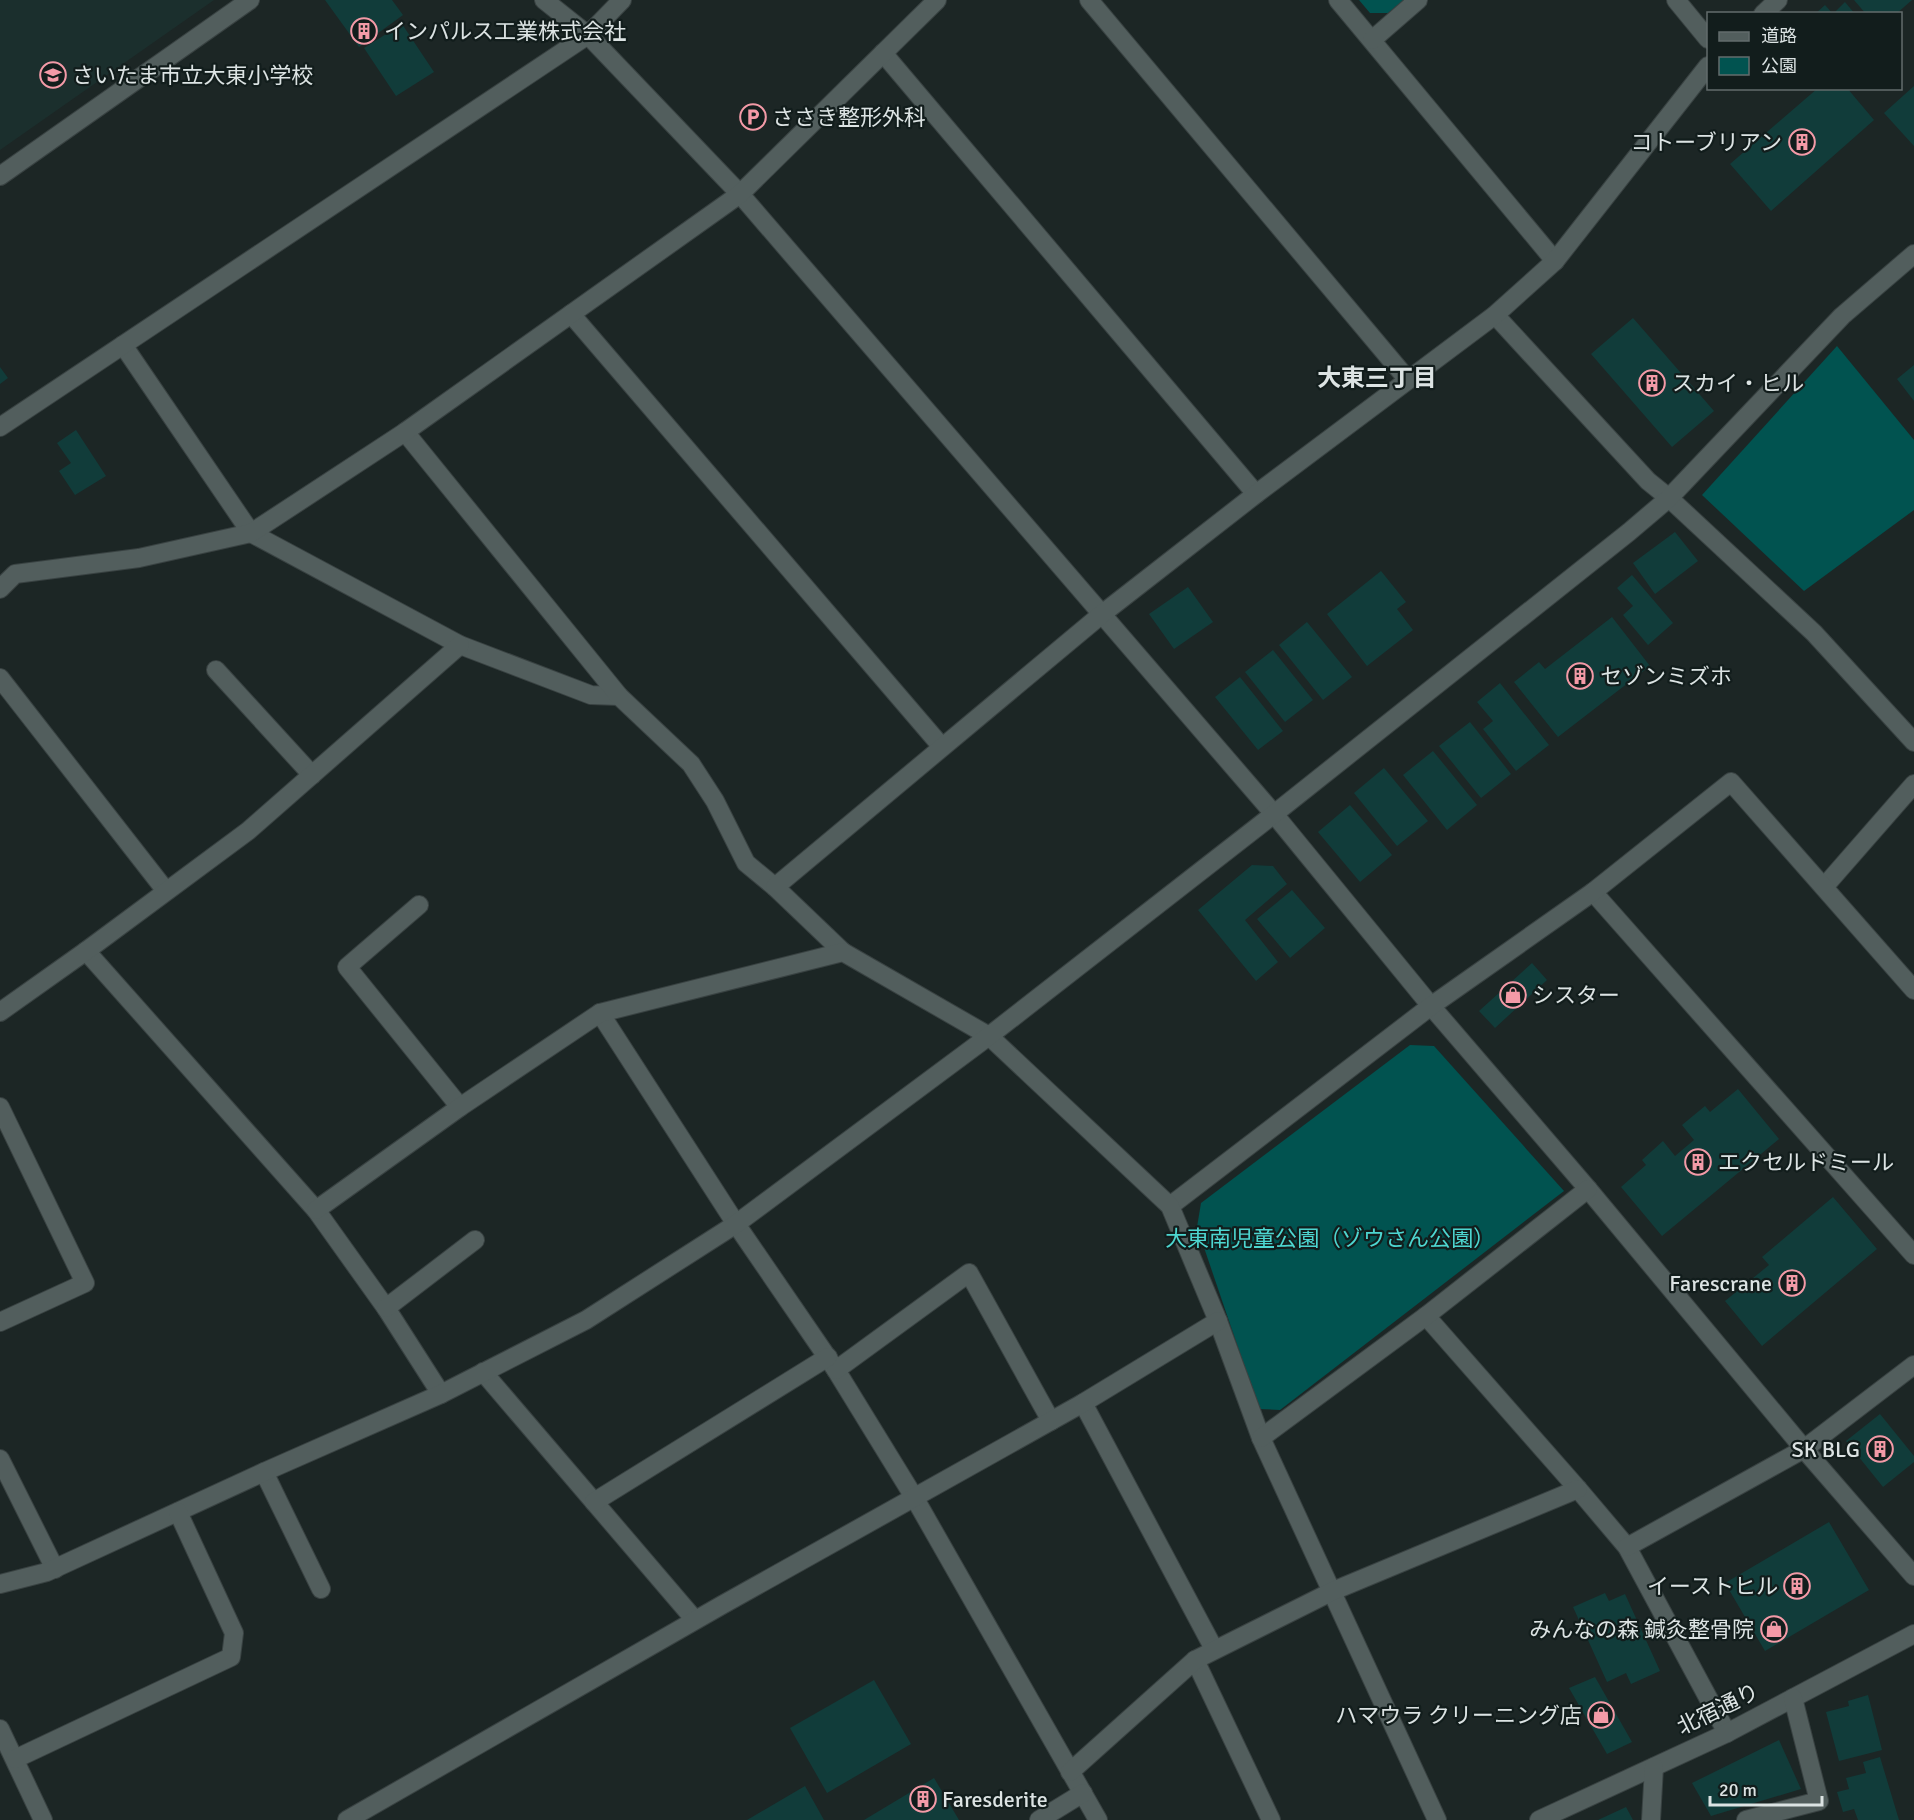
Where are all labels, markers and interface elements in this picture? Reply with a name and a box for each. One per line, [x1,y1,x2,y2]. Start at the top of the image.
legend [1707,12,1902,90]
building icon: インパルス工業株式会社 [349,16,379,46]
place label: インパルス工業株式会社 [384,18,626,45]
text: 道路 [1761,25,1797,47]
text: 公園 [1761,55,1797,77]
school or university icon: さいたま市立大東小学校 [38,60,68,90]
place label: さいたま市立大東小学校 [72,62,313,89]
parking icon: ささき整形外科 [738,102,768,132]
place label: ささき整形外科 [772,104,926,131]
building icon: コトーブリアン [1787,127,1817,157]
place label: コトーブリアン [1630,129,1782,156]
district label: 大東三丁目 [1317,363,1437,393]
building icon: スカイ・ヒル [1637,368,1667,398]
place label: スカイ・ヒル [1672,370,1804,397]
building icon: セゾンミズホ [1565,661,1595,691]
place label: セゾンミズホ [1600,663,1732,690]
shop icon: シスター [1498,980,1528,1010]
place label: シスター [1532,982,1620,1009]
building icon: エクセルドミール [1683,1147,1713,1177]
place label: エクセルドミール [1718,1149,1894,1176]
park label: 大東南児童公園（ゾウさん公園） [1165,1225,1495,1252]
building icon: Farescrane [1777,1268,1807,1298]
place label: Farescrane [1669,1270,1772,1297]
building icon: SK BLG [1865,1434,1895,1464]
place label: SK BLG [1791,1436,1860,1463]
building icon: イーストヒル [1782,1571,1812,1601]
place label: イーストヒル [1647,1573,1778,1600]
shop icon: みんなの森 鍼灸整骨院 [1759,1614,1789,1644]
place label: みんなの森 鍼灸整骨院 [1529,1616,1754,1643]
street label: 北宿通り [1673,1678,1763,1740]
shop icon: ハマウラ クリーニング店 [1586,1700,1616,1730]
place label: ハマウラ クリーニング店 [1335,1702,1582,1729]
scale bar [1710,1769,1822,1807]
text: 20 m [1719,1779,1757,1801]
building icon: Faresderite [908,1784,938,1814]
place label: Faresderite [942,1786,1048,1813]

